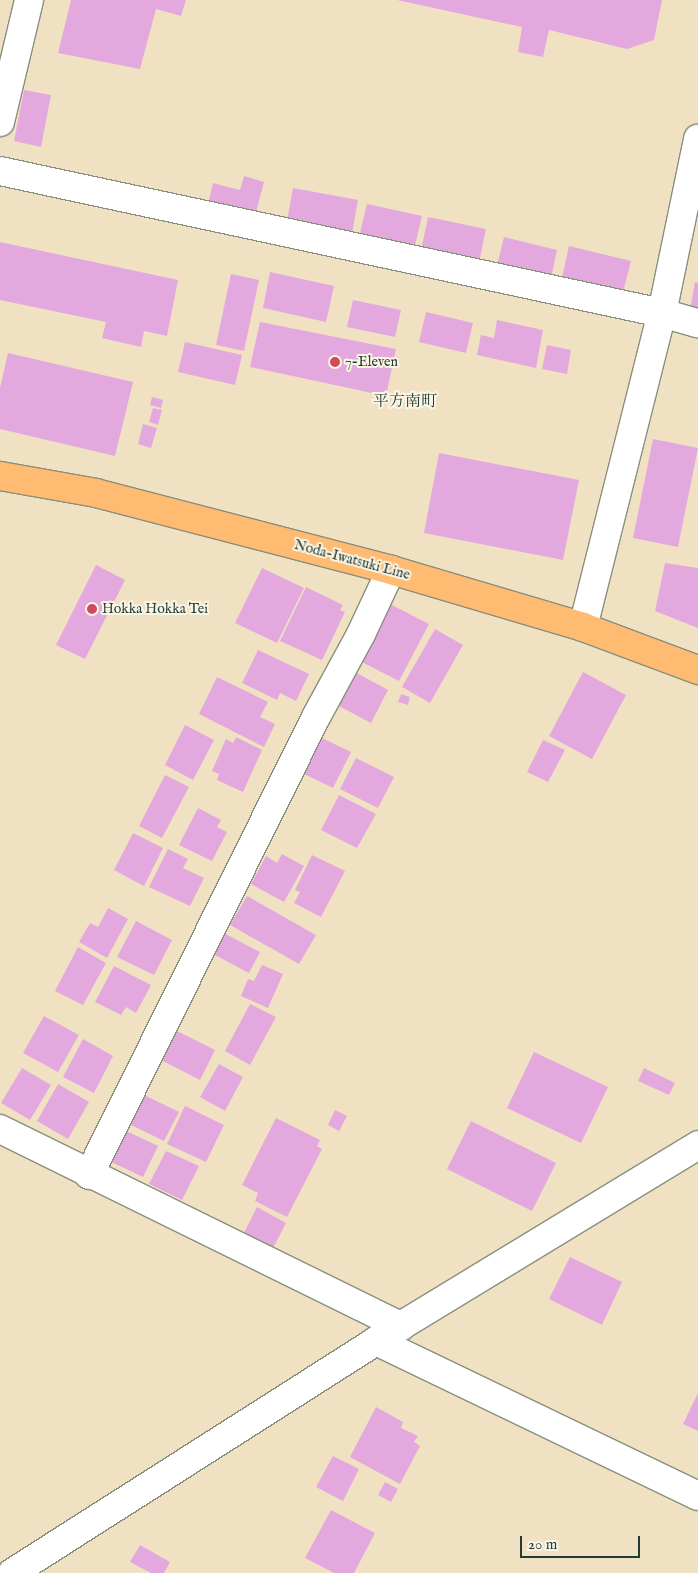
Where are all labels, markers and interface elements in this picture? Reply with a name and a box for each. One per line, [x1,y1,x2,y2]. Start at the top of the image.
place label: 7-Eleven [345,354,398,370]
marker: 7-Eleven [329,356,341,368]
district label: 平方南町 [373,392,437,412]
street label: Noda-Iwatsuki Line [292,536,412,584]
place label: Hokka Hokka Tei [102,601,208,617]
marker: Hokka Hokka Tei [86,603,98,615]
scale bar [523,1526,643,1558]
text: 20 m [528,1535,557,1554]

